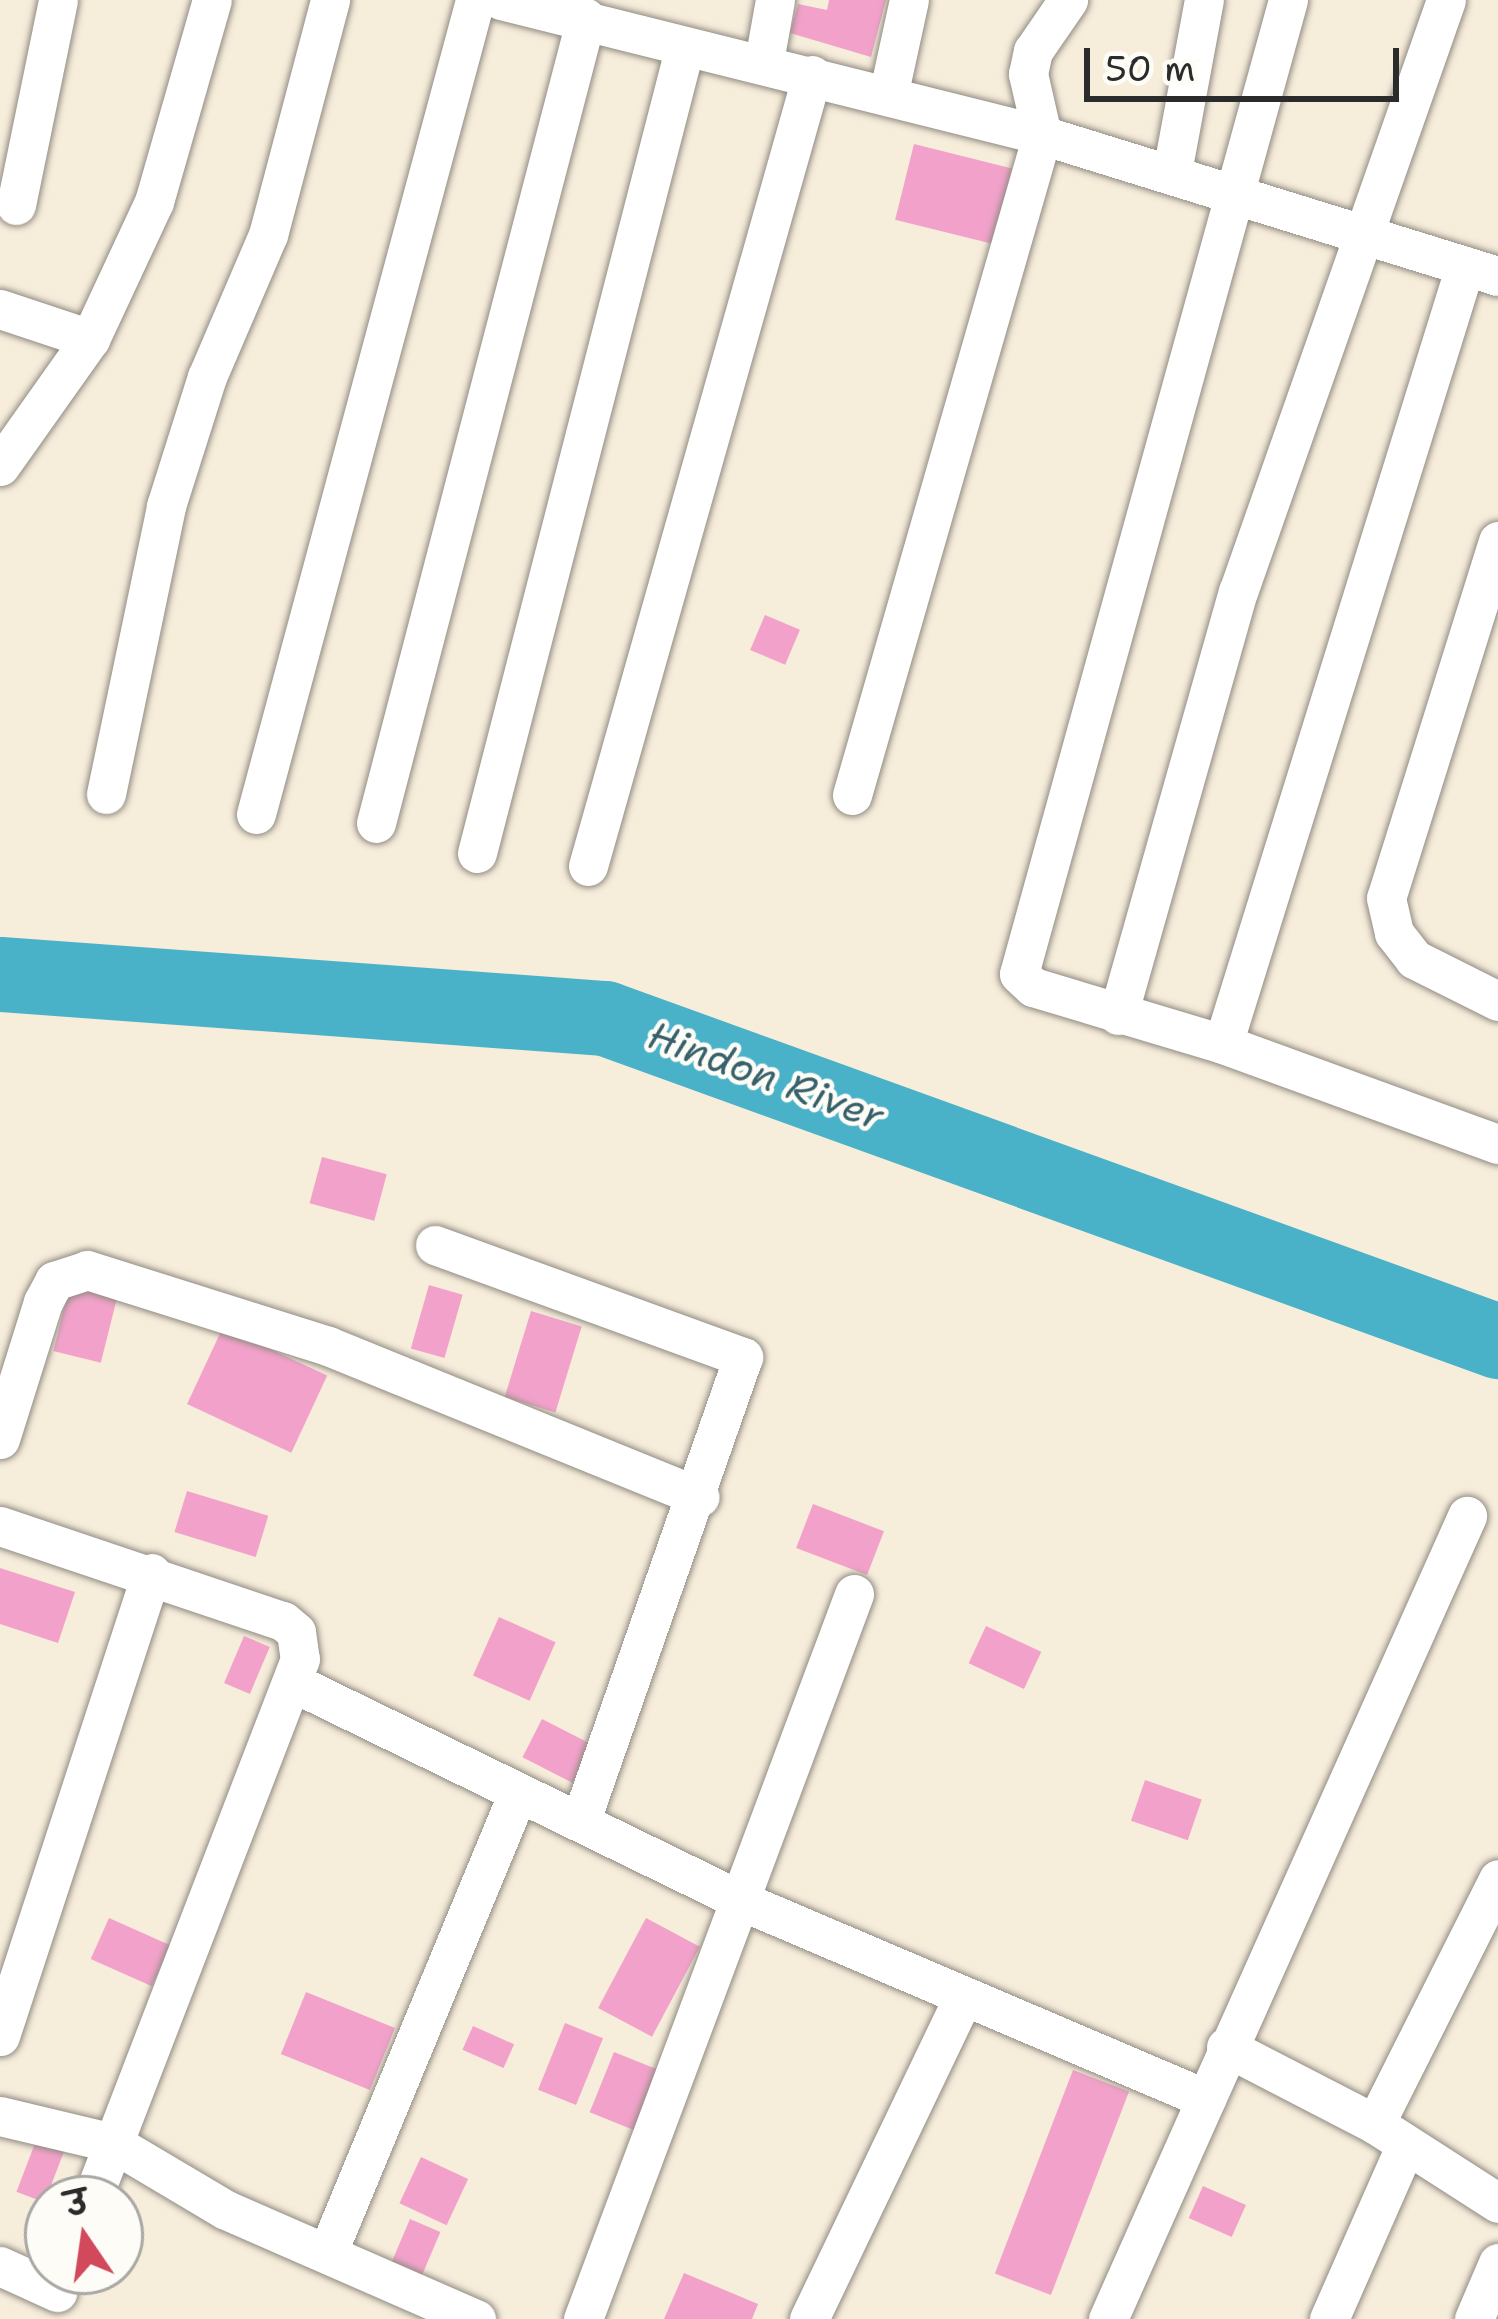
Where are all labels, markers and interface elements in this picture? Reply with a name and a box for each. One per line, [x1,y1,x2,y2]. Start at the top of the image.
scale bar [1090,24,1405,98]
text: 50 m [1105,44,1195,93]
water label: Hindon River [642,1012,890,1140]
north arrow [24,2175,144,2295]
text: उ [61,2178,92,2227]

